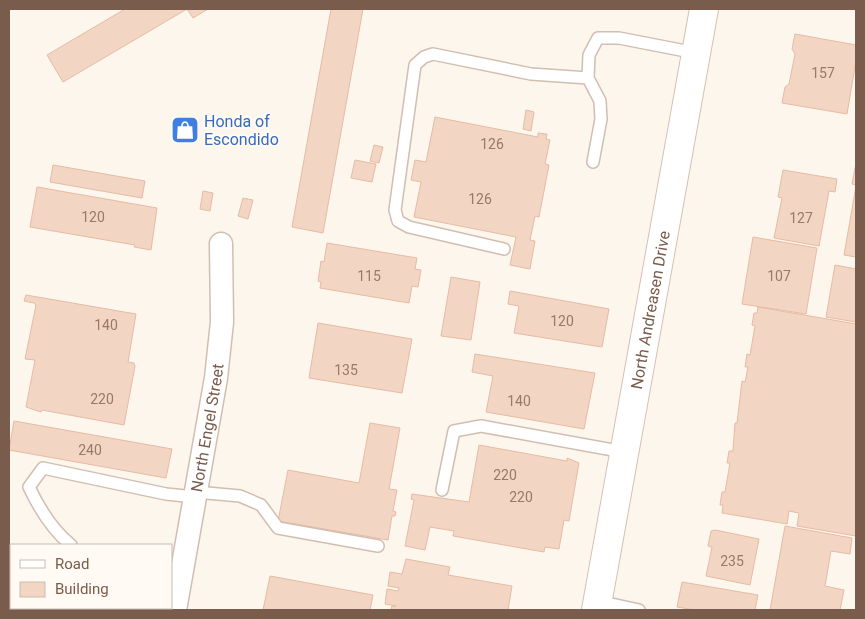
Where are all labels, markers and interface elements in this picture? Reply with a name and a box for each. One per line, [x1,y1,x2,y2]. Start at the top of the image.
house number: 157 [811,65,835,81]
place label: Honda of Escondido [204,112,279,149]
shop icon: Honda of Escondido [170,115,200,145]
house number: 126 [480,136,504,152]
house number: 126 [468,191,492,207]
house number: 120 [81,209,105,225]
house number: 127 [789,210,813,226]
street label: North Andreasen Drive [627,229,674,391]
house number: 115 [357,268,381,284]
house number: 107 [767,268,791,284]
house number: 120 [550,313,574,329]
house number: 140 [94,317,118,333]
house number: 135 [334,362,358,378]
street label: North Engel Street [187,363,227,494]
house number: 220 [90,391,114,407]
house number: 140 [507,393,531,409]
house number: 240 [78,442,102,458]
house number: 220 [493,467,517,483]
house number: 220 [509,489,533,505]
legend [10,544,172,609]
house number: 235 [720,553,744,569]
text: Road [55,555,89,573]
text: Building [55,580,109,598]

